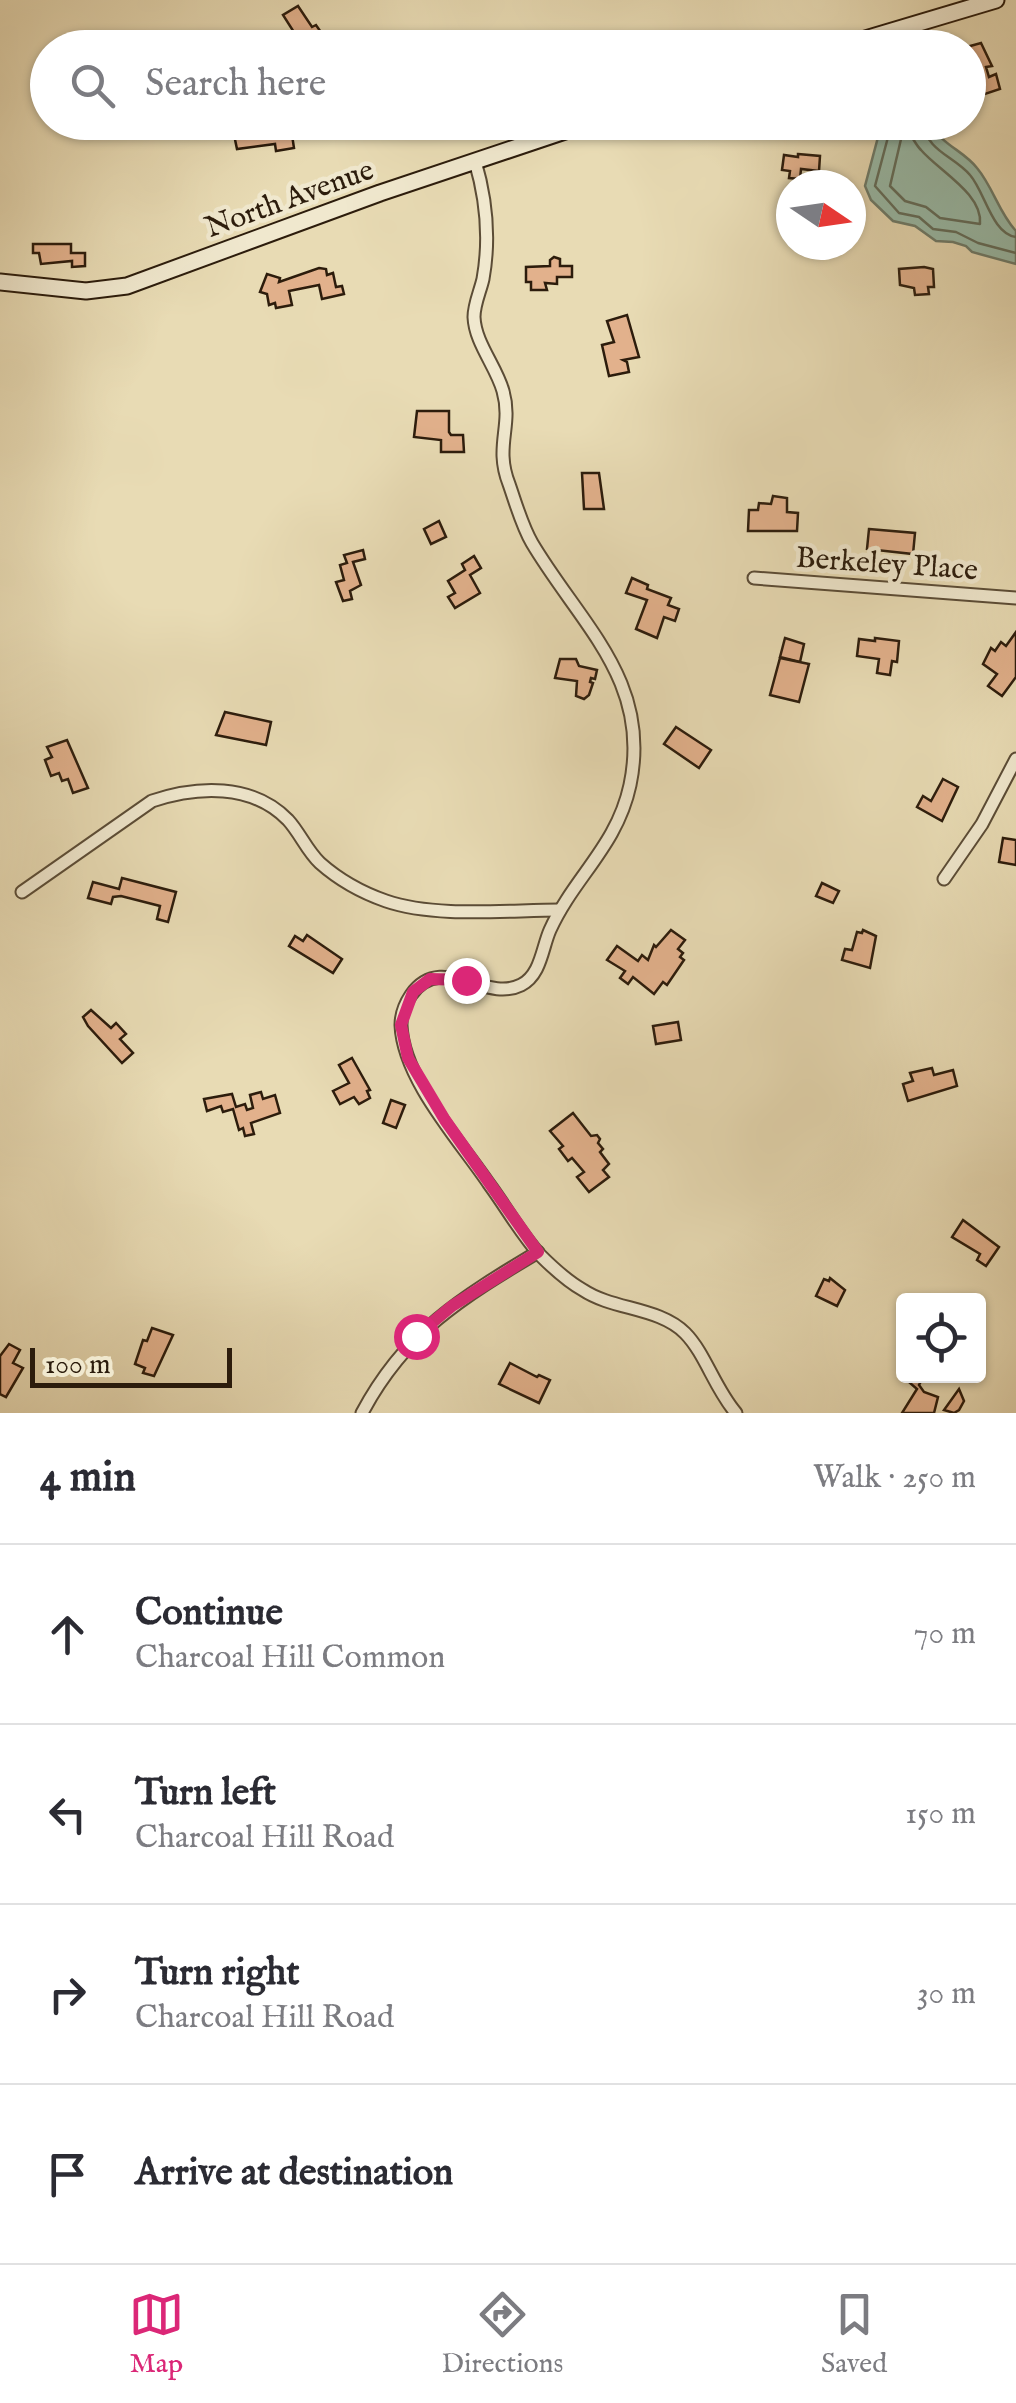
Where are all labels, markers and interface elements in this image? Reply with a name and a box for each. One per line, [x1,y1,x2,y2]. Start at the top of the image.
search box [30,30,986,140]
icon: search [65,58,120,113]
text: Search here [145,61,326,109]
street label: North Avenue [200,152,379,248]
north arrow [776,170,866,260]
street label: Berkeley Place [795,540,979,590]
route end [444,958,490,1004]
map controls [896,1293,986,1383]
button: locate [896,1293,986,1383]
route start [394,1314,440,1360]
scale bar [30,1343,232,1388]
text: 100 m [45,1348,111,1383]
text: 4 min [40,1452,136,1505]
text: Walk · 250 m [813,1458,976,1499]
text: Continue [135,1590,283,1638]
icon: ahead [40,1607,95,1662]
text: 70 m [914,1614,976,1655]
text: Charcoal Hill Common [135,1638,445,1679]
text: Turn left [135,1770,276,1818]
icon: left [40,1787,95,1842]
text: 150 m [905,1794,976,1835]
text: Charcoal Hill Road [135,1818,394,1859]
text: Turn right [135,1950,299,1998]
icon: right [40,1967,95,2022]
text: 30 m [917,1974,976,2015]
text: Charcoal Hill Road [135,1998,394,2039]
icon: arrive [40,2147,95,2202]
text: Arrive at destination [135,2150,453,2198]
tab: Map [129,2287,184,2382]
tab: Directions [441,2287,563,2382]
tab: Saved [821,2287,887,2382]

